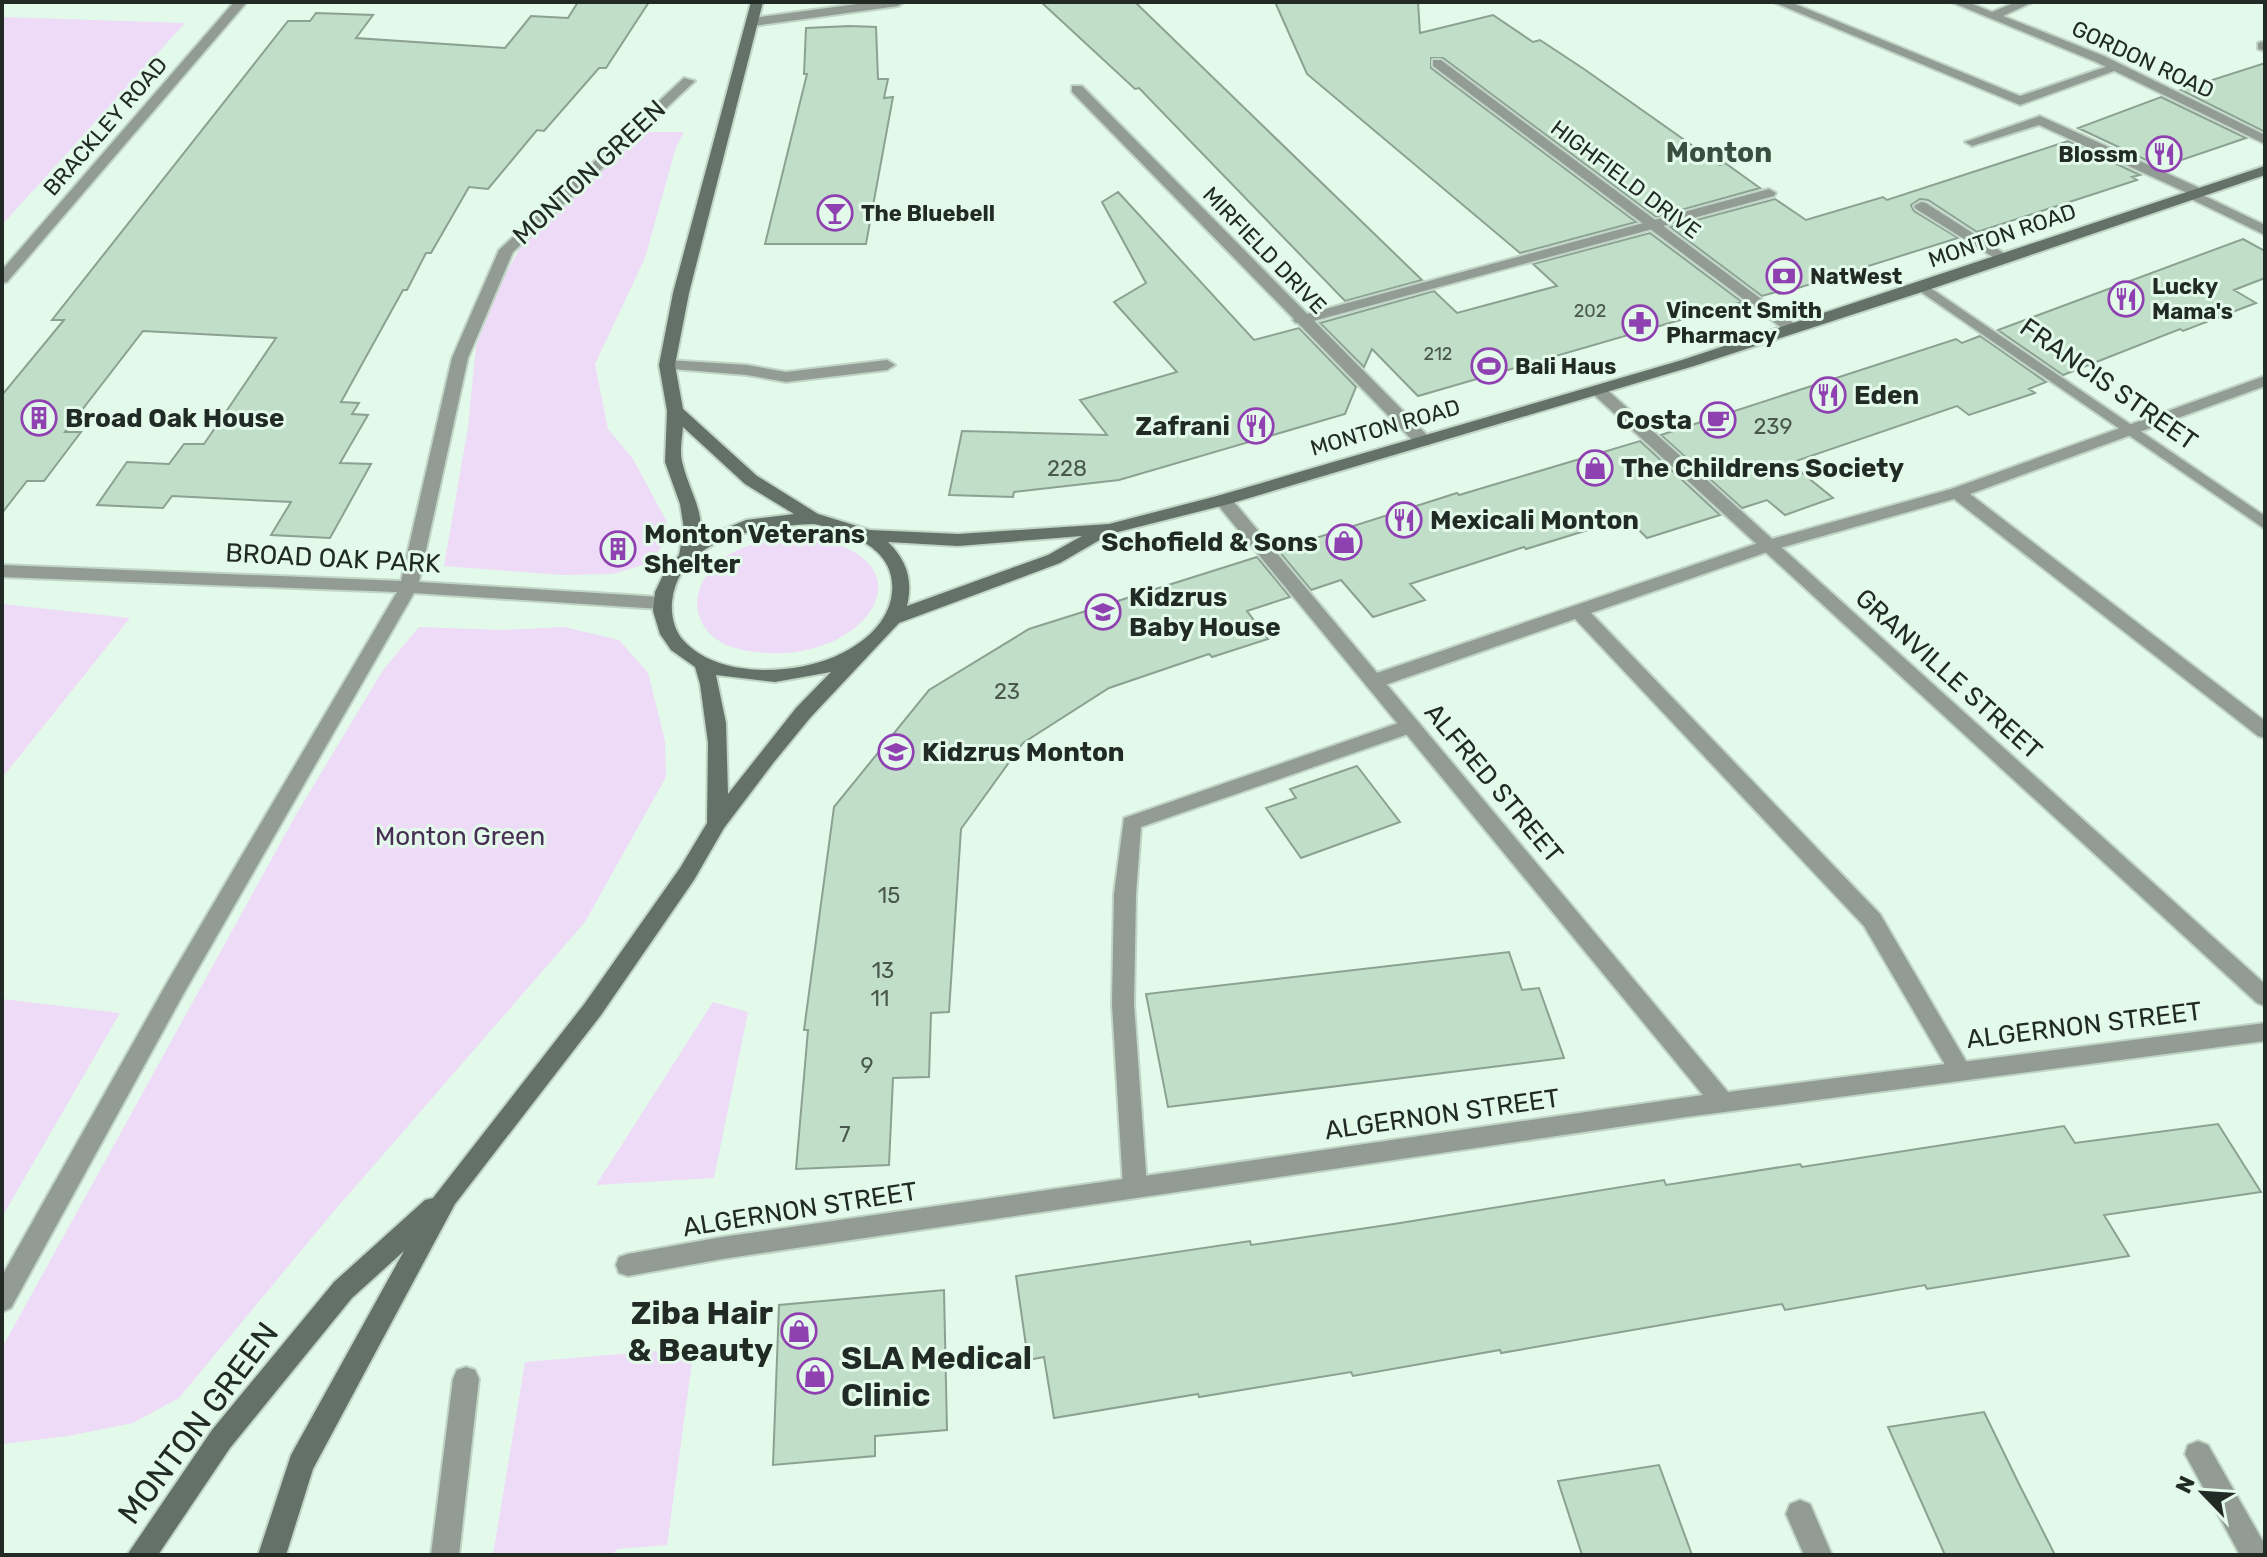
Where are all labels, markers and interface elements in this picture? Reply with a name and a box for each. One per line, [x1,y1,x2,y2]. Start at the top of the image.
street label: GORDON ROAD [2067,15,2218,104]
street label: BRACKLEY ROAD [38,51,173,201]
street label: MONTON GREEN [507,94,672,251]
street label: HIGHFIELD DRIVE [1545,114,1706,245]
restaurant icon: Blossm [2145,135,2183,173]
district label: Monton [1666,136,1772,169]
place label: Blossm [2058,141,2138,168]
street label: MIRFIELD DRIVE [1197,181,1332,320]
bar icon: The Bluebell [816,194,854,232]
street label: MONTON ROAD [1925,198,2080,273]
place label: The Bluebell [861,200,995,227]
bank icon: NatWest [1765,257,1803,295]
place label: NatWest [1810,263,1902,290]
place label: Lucky Mama's [2152,273,2233,325]
restaurant icon: Lucky Mama's [2107,280,2145,318]
place label: Vincent Smith Pharmacy [1666,297,1822,349]
house number: 202 [1574,300,1606,322]
pharmacy icon: Vincent Smith Pharmacy [1621,304,1659,342]
street label: FRANCIS STREET [2014,312,2203,457]
house number: 212 [1424,343,1452,365]
sports icon: Bali Haus [1470,347,1508,385]
place label: Bali Haus [1515,353,1616,380]
restaurant icon: Eden [1809,376,1847,414]
place label: Eden [1854,380,1919,411]
street label: MONTON ROAD [1307,393,1463,462]
building icon: Broad Oak House [20,399,58,437]
cafe icon: Costa [1699,401,1737,439]
place label: Broad Oak House [65,403,284,434]
place label: Costa [1616,405,1692,436]
restaurant icon: Zafrani [1237,407,1275,445]
place label: Zafrani [1135,411,1230,442]
house number: 239 [1753,413,1793,440]
shop icon: The Childrens Society [1576,449,1614,487]
place label: The Childrens Society [1621,453,1904,484]
house number: 228 [1047,455,1087,482]
restaurant icon: Mexicali Monton [1385,501,1423,539]
place label: Mexicali Monton [1430,505,1639,536]
place label: Monton Veterans Shelter [644,519,865,580]
shop icon: Schofield & Sons [1325,523,1363,561]
place label: Schofield & Sons [1101,527,1318,558]
building icon: Monton Veterans Shelter [599,530,637,568]
street label: BROAD OAK PARK [225,537,442,580]
place label: Kidzrus Baby House [1129,582,1281,643]
street label: GRANVILLE STREET [1849,582,2048,766]
school or university icon: Kidzrus Baby House [1084,593,1122,631]
house number: 23 [994,678,1020,705]
street label: ALFRED STREET [1418,697,1569,869]
school or university icon: Kidzrus Monton [877,733,915,771]
place label: Kidzrus Monton [922,737,1125,768]
park label: Monton Green [375,821,545,852]
house number: 15 [878,882,900,909]
house number: 13 [872,957,894,984]
house number: 11 [871,985,889,1012]
street label: ALGERNON STREET [1965,996,2204,1055]
house number: 9 [860,1052,874,1079]
street label: ALGERNON STREET [1323,1083,1562,1146]
house number: 7 [839,1121,851,1148]
street label: ALGERNON STREET [681,1176,920,1243]
place label: Ziba Hair & Beauty [627,1294,773,1369]
shop icon: Ziba Hair & Beauty [780,1312,818,1350]
street label: MONTON GREEN [110,1315,286,1531]
place label: SLA Medical Clinic [841,1339,1032,1414]
shop icon: SLA Medical Clinic [796,1357,834,1395]
north arrow [2163,1453,2243,1533]
text: N [2170,1472,2201,1498]

